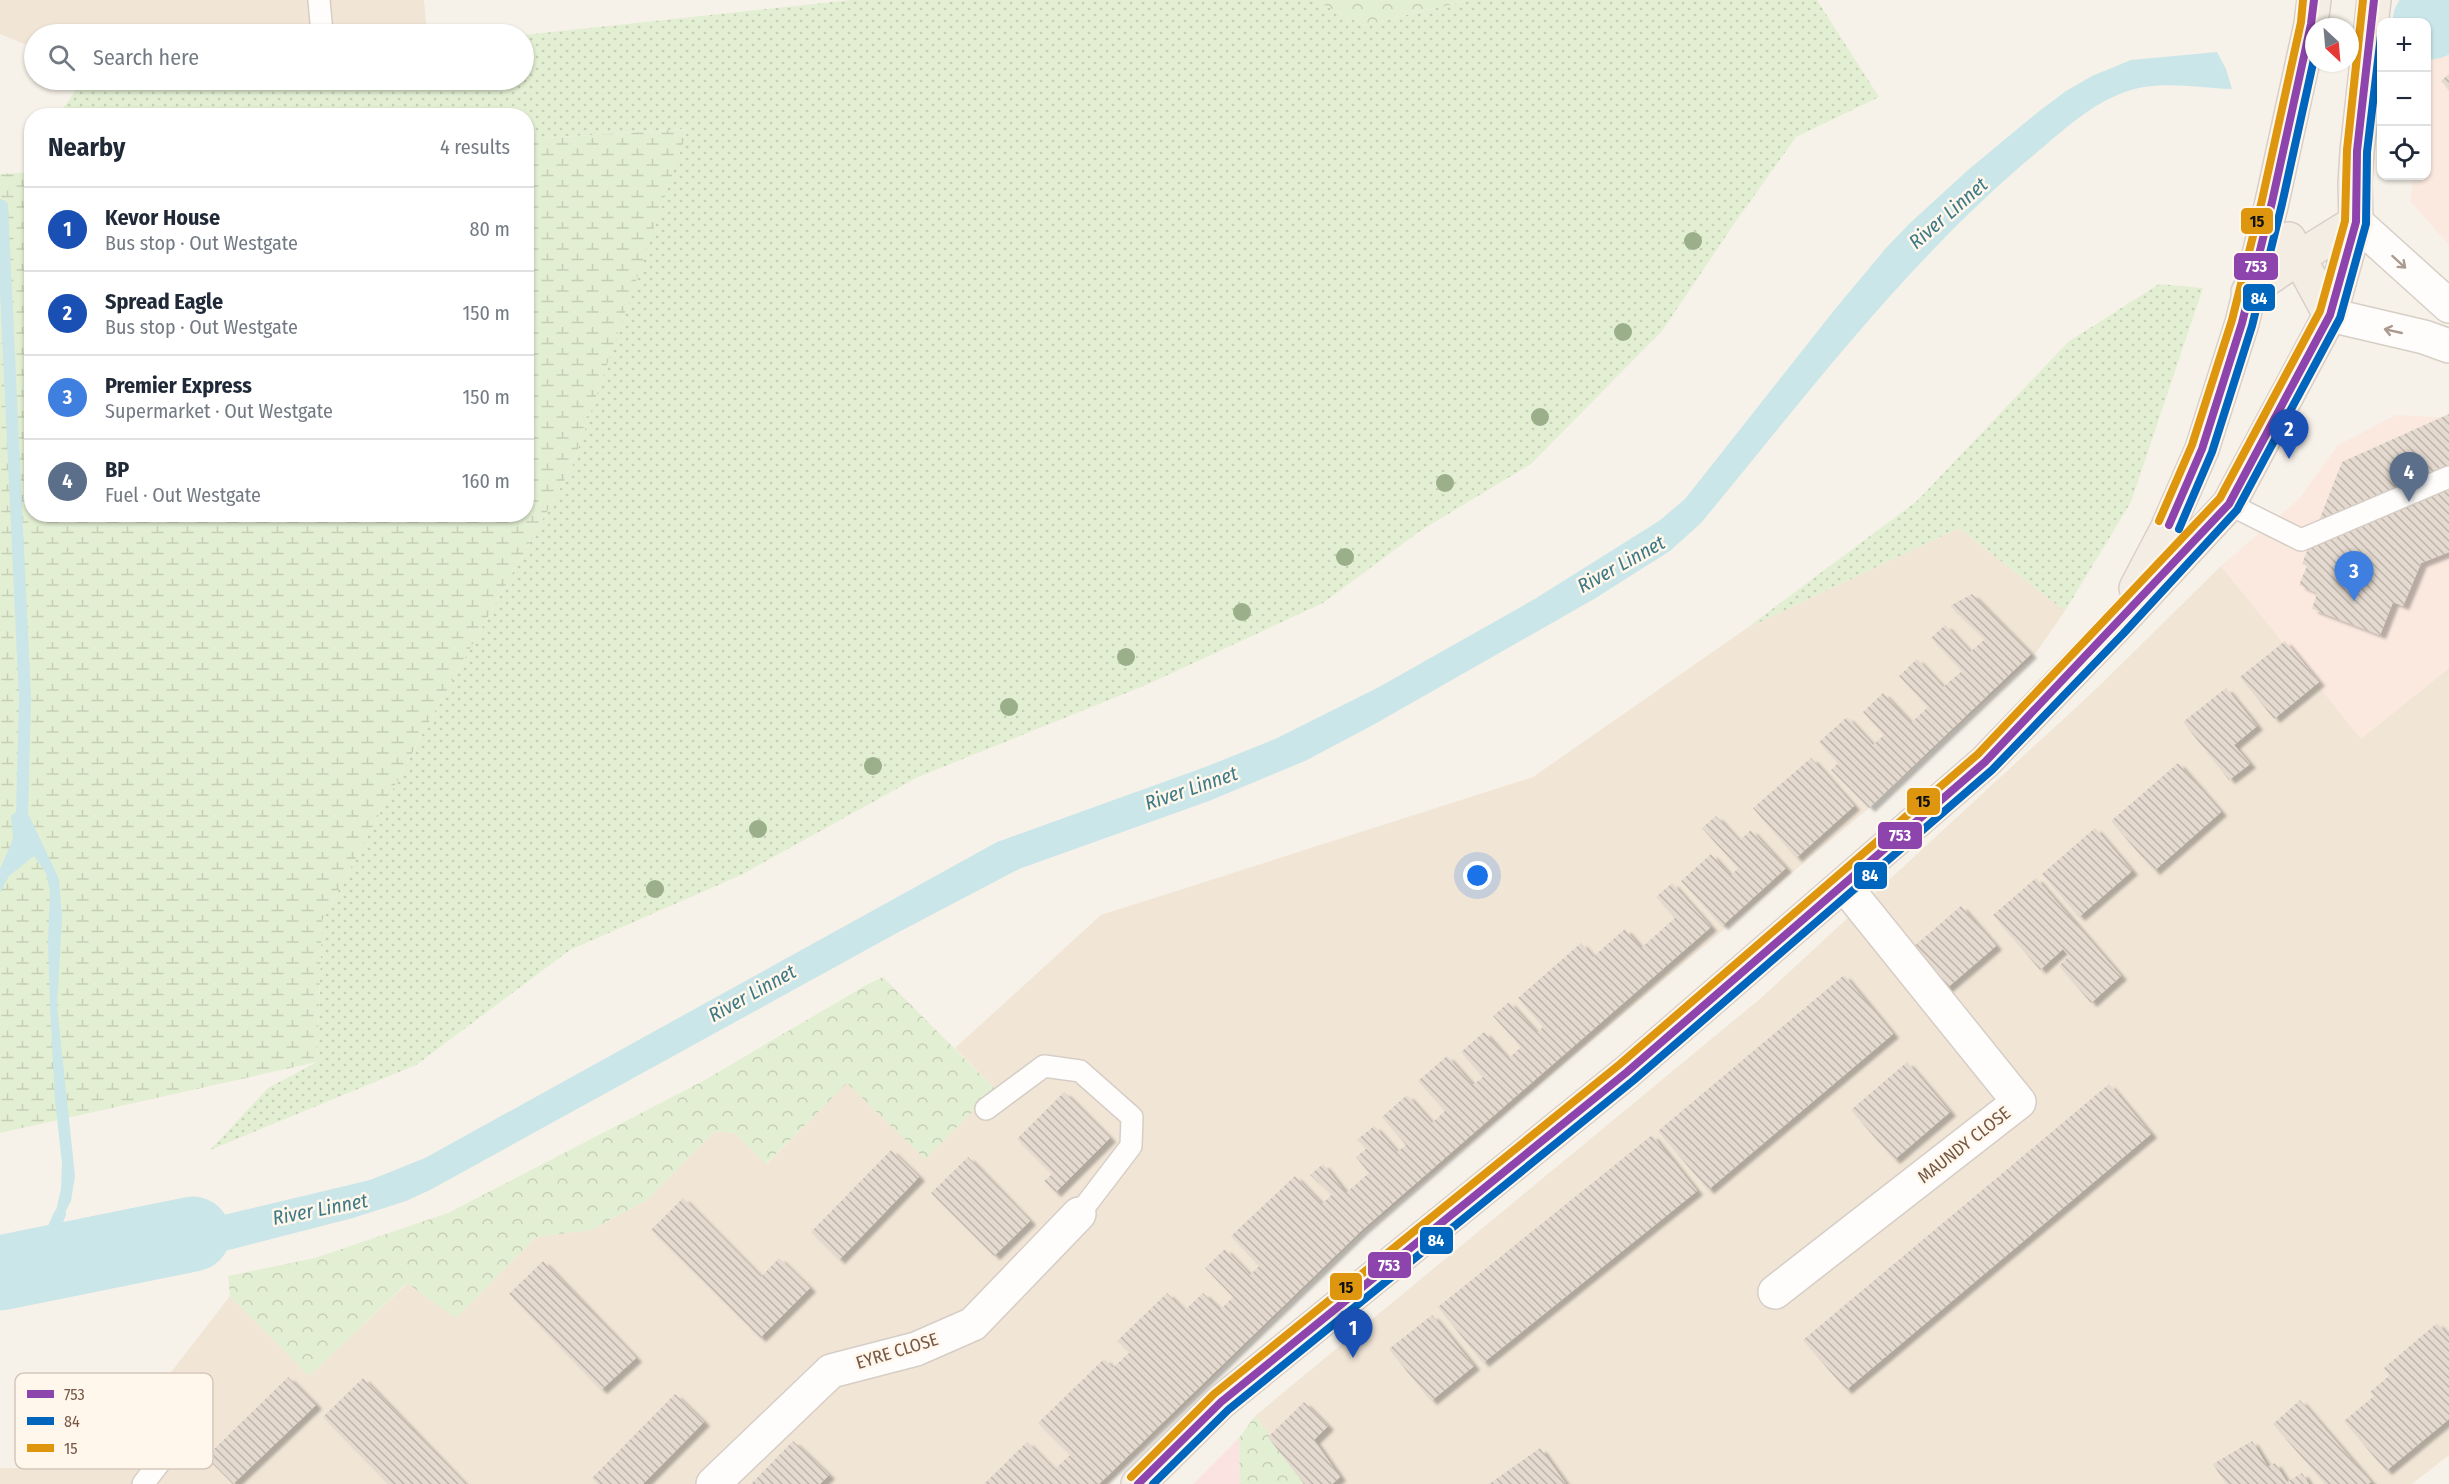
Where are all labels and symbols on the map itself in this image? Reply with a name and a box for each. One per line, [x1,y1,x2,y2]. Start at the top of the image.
north arrow [2305,18,2359,72]
water label: River Linnet [1904,172,1993,254]
line badge: 15 [2240,207,2274,235]
text: 15 [2250,212,2264,231]
line badge: 753 [2233,252,2279,281]
one-way arrow [2392,255,2407,269]
text: 753 [2245,257,2267,276]
line badge: 84 [2242,283,2276,312]
text: 84 [2251,289,2267,308]
one-way arrow [2384,325,2403,336]
pin: 2 [2270,410,2308,459]
pin: 4 [2390,452,2428,502]
water label: River Linnet [1573,530,1669,598]
pin: 3 [2334,552,2374,601]
water label: River Linnet [1142,761,1241,815]
line badge: 15 [1906,787,1941,816]
text: 15 [1916,792,1930,811]
line badge: 753 [1877,821,1923,850]
text: 753 [1889,826,1911,845]
your location [1463,861,1492,890]
line badge: 84 [1853,861,1888,890]
text: 84 [1862,866,1878,885]
water label: River Linnet [704,959,800,1027]
street label: MAUNDY CLOSE [1913,1102,2015,1188]
water label: River Linnet [270,1188,370,1230]
line badge: 84 [1419,1226,1454,1255]
text: 84 [1428,1231,1444,1250]
line badge: 753 [1367,1251,1412,1279]
text: 753 [1378,1256,1400,1275]
line badge: 15 [1329,1272,1363,1301]
text: 15 [1339,1278,1353,1297]
pin: 1 [1334,1308,1372,1358]
street label: EYRE CLOSE [853,1328,941,1374]
legend [15,1373,213,1469]
text: 753 [64,1385,85,1404]
text: 84 [64,1412,80,1431]
text: 15 [64,1439,78,1458]

